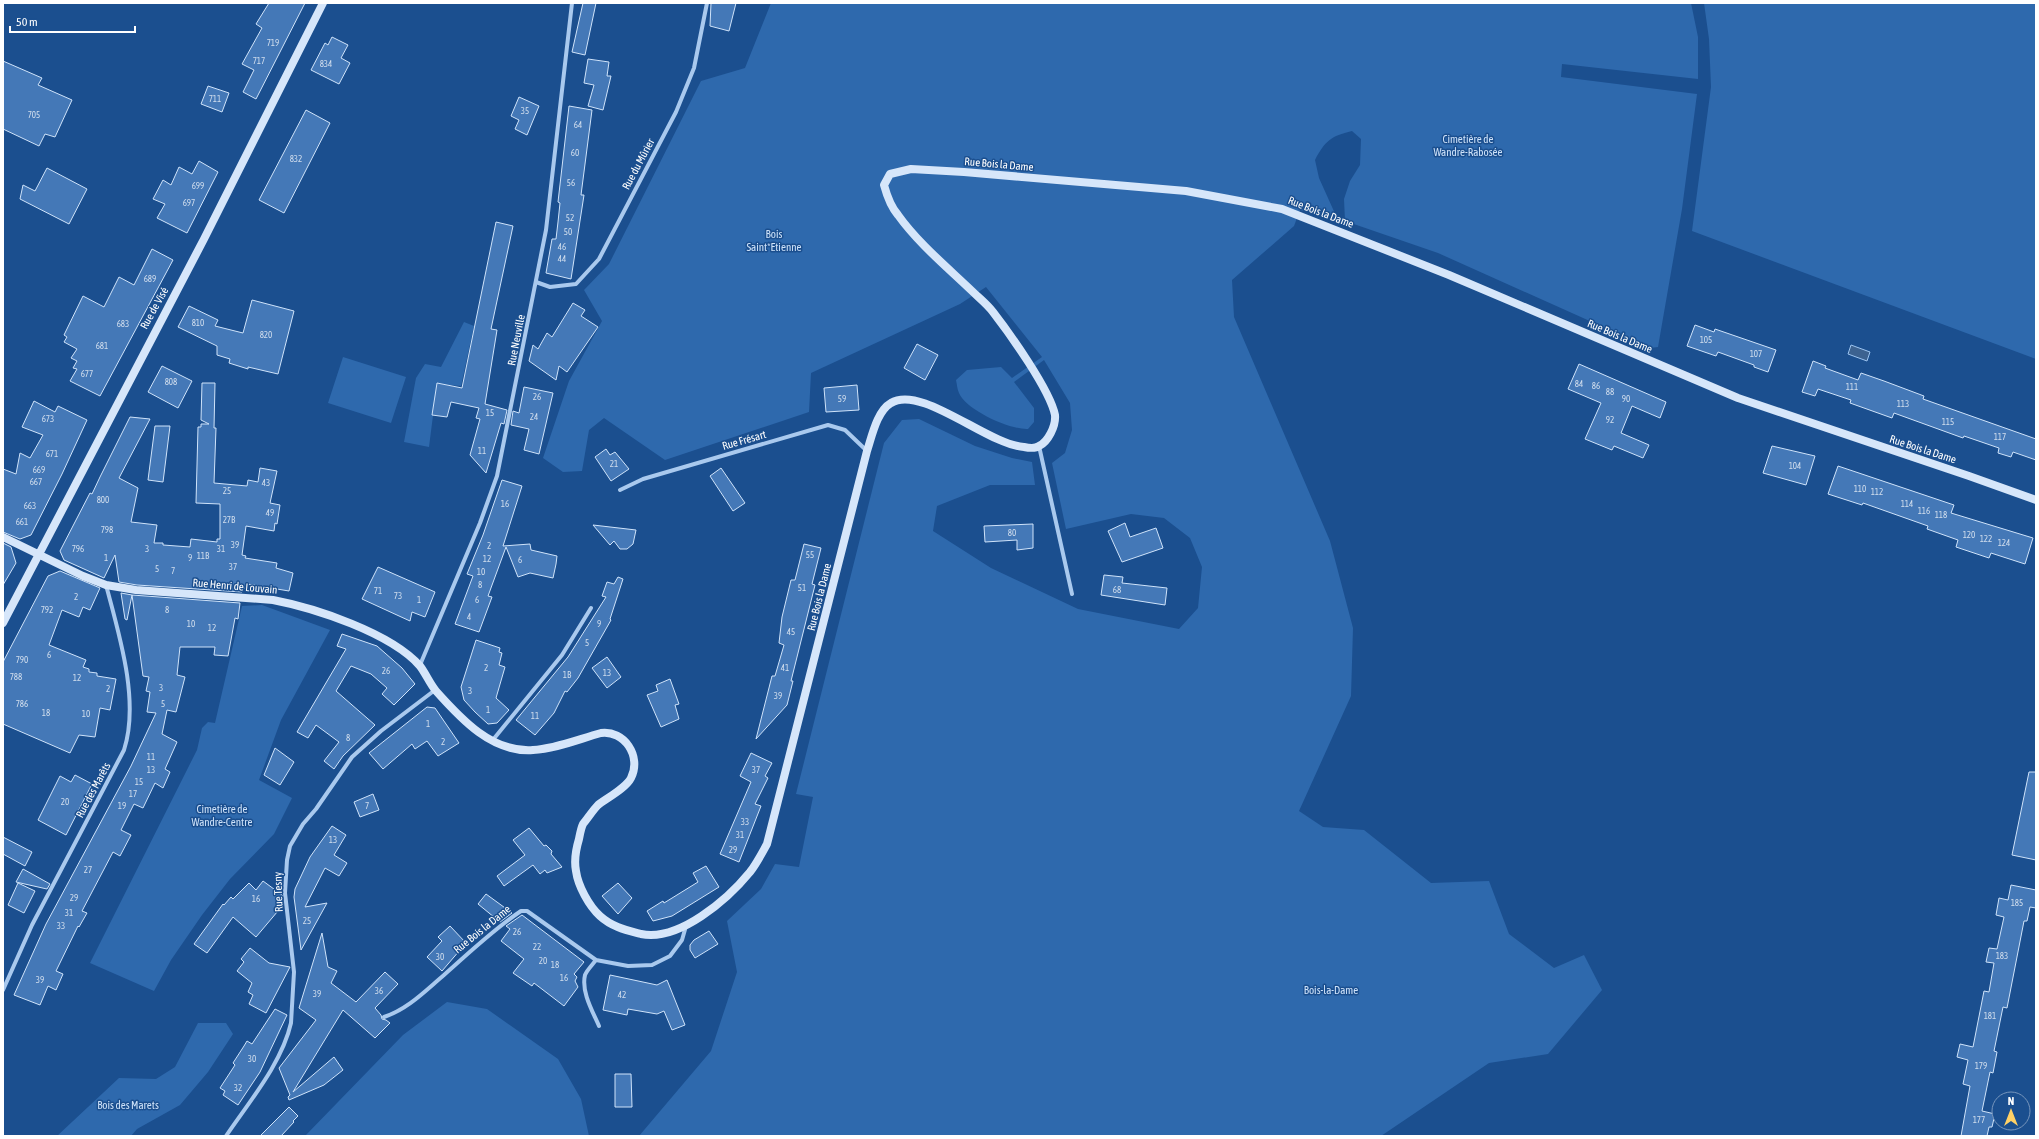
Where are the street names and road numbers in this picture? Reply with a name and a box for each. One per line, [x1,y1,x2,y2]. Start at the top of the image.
street label: Rue du Mûrier [620,136,657,192]
street label: Rue Bois la Dame [964,155,1034,173]
street label: Rue Bois la Dame [1286,194,1356,230]
street label: Rue de Visé [138,285,170,331]
street label: Rue Neuville [505,313,527,367]
street label: Rue Bois la Dame [1586,317,1654,355]
street label: Rue Frésart [721,428,767,452]
street label: Rue Bois la Dame [1888,433,1958,465]
street label: Rue Bois la Dame [805,562,833,632]
street label: Rue Henri de Louvain [192,576,278,596]
street label: Rue des Marêts [73,760,113,820]
street label: Rue Tesny [271,871,285,912]
street label: Rue Bois la Dame [451,903,513,955]

